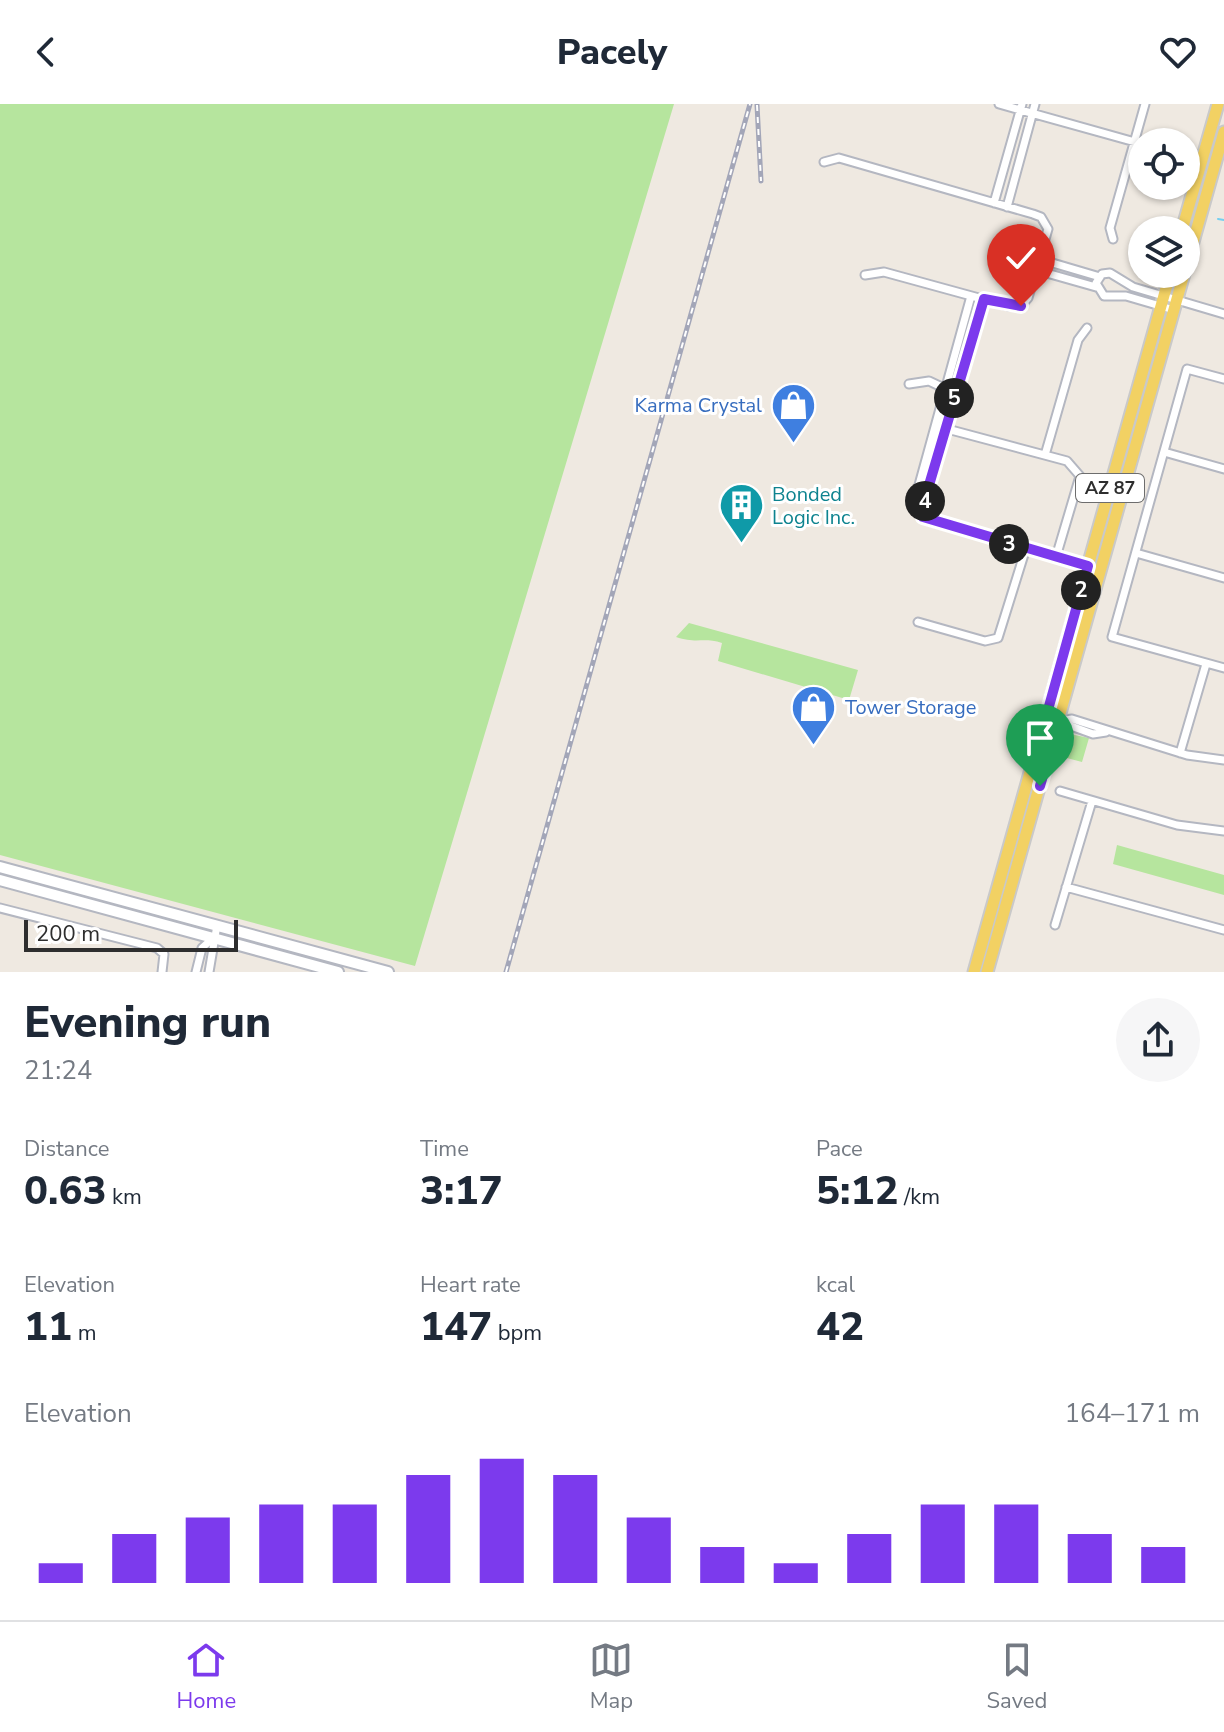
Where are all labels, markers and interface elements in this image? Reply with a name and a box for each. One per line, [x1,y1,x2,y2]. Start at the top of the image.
text: Pacely [557,28,667,77]
icon: back [24,30,68,74]
icon: heart [1156,30,1200,74]
map controls [1128,128,1200,288]
button: locate [1128,128,1200,200]
button: layers [1128,216,1200,288]
pin [987,224,1055,306]
icon: check [999,236,1043,280]
pin: 5 [934,378,974,418]
shop icon: Karma Crystal [769,381,817,444]
text: 5 [947,383,961,413]
place label: Karma Crystal [635,392,762,419]
road number: AZ 87 [1076,474,1144,502]
place label: Bonded Logic Inc. [772,481,855,531]
pin: 4 [905,481,945,521]
building icon: Bonded Logic Inc. [717,482,765,545]
text: 4 [918,486,932,516]
pin: 3 [989,524,1029,564]
text: 3 [1002,529,1016,559]
pin: 2 [1061,570,1101,610]
text: 2 [1074,575,1088,605]
shop icon: Tower Storage [790,683,838,746]
place label: Tower Storage [845,694,976,721]
pin [1006,704,1074,786]
icon: arrive [1018,716,1062,760]
scale bar [24,916,238,952]
text: 200 m [36,919,100,949]
text: Evening run [24,993,271,1053]
button: share [1116,998,1200,1082]
text: 21:24 [24,1053,92,1088]
text: Distance [24,1134,109,1164]
text: Time [420,1134,469,1164]
text: Pace [816,1134,863,1164]
text: 0.63 [24,1164,106,1218]
text: 3:17 [420,1164,502,1218]
text: 5:12 [816,1164,898,1218]
text: km [106,1182,142,1212]
text: /km [898,1182,940,1212]
text: Elevation [24,1270,115,1300]
text: Heart rate [420,1270,521,1300]
text: kcal [816,1270,855,1300]
text: 11 [24,1300,72,1354]
text: 147 [420,1300,492,1354]
text: 42 [816,1300,864,1354]
text: m [72,1318,97,1348]
text: bpm [492,1318,542,1348]
text: Elevation [24,1396,132,1431]
text: 164–171 m [1064,1396,1200,1431]
tab: Home [177,1638,236,1716]
tab: Map [589,1638,633,1716]
tab: Saved [987,1638,1047,1716]

